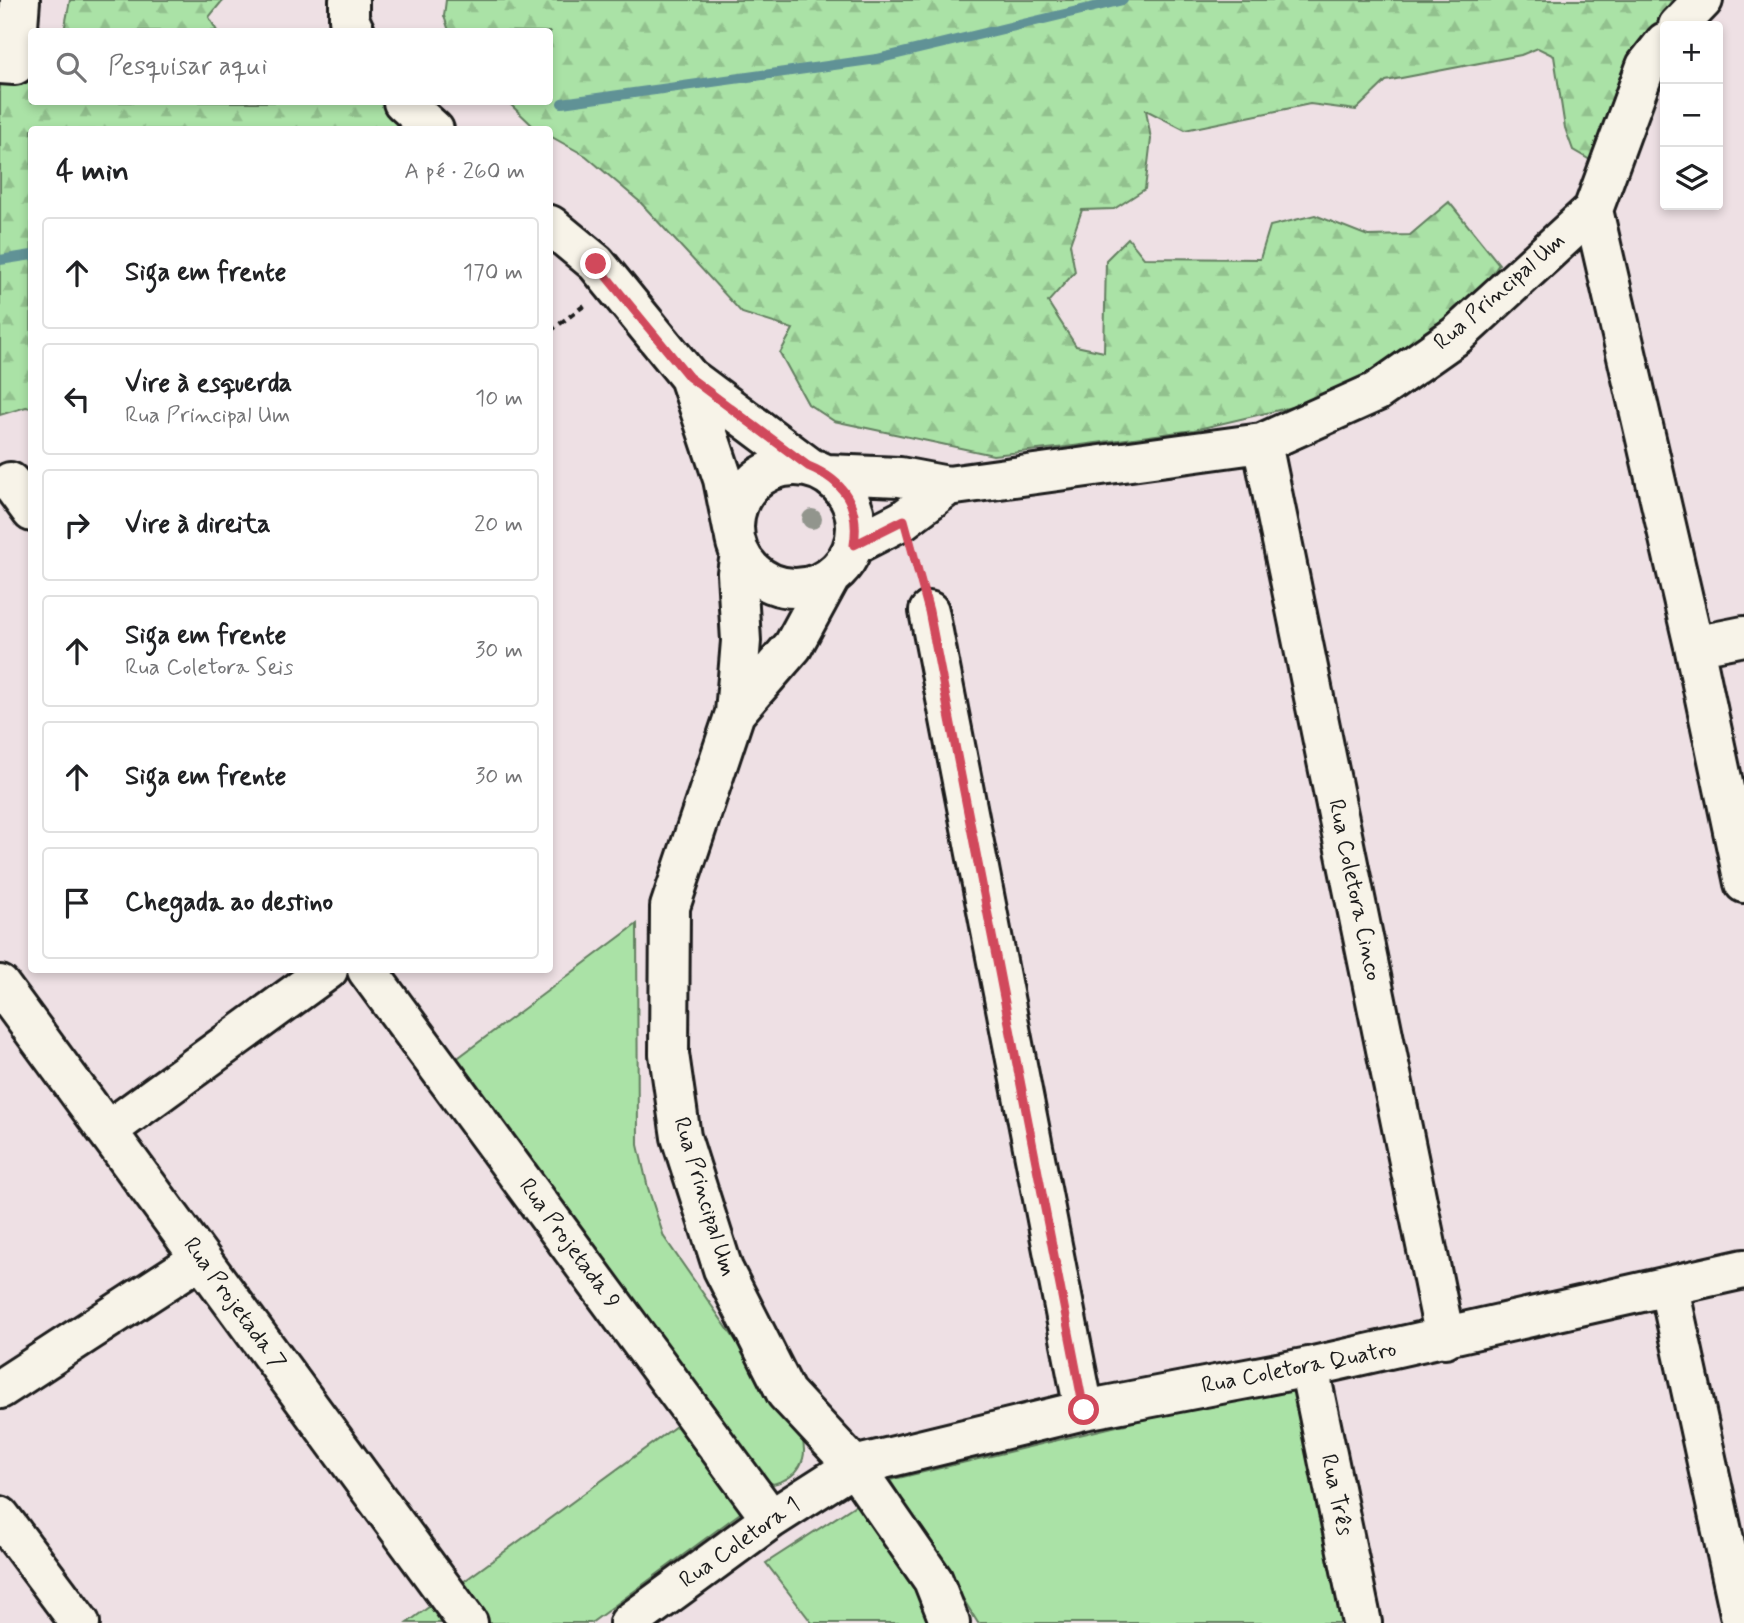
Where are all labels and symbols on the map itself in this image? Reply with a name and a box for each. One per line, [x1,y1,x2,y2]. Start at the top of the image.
street label: Rua Principal Um [1428,226,1572,358]
route end [580,248,611,279]
street label: Rua Coletora Cinco [1320,797,1388,983]
street label: Rua Principal Um [665,1114,743,1280]
street label: Rua Projetada 9 [511,1173,627,1315]
street label: Rua Projetada 7 [176,1232,292,1376]
street label: Rua Coletora Quatro [1199,1334,1399,1402]
route start [1068,1394,1099,1425]
street label: Rua Três [1313,1451,1359,1539]
street label: Rua Coletora 1 [674,1490,806,1596]

